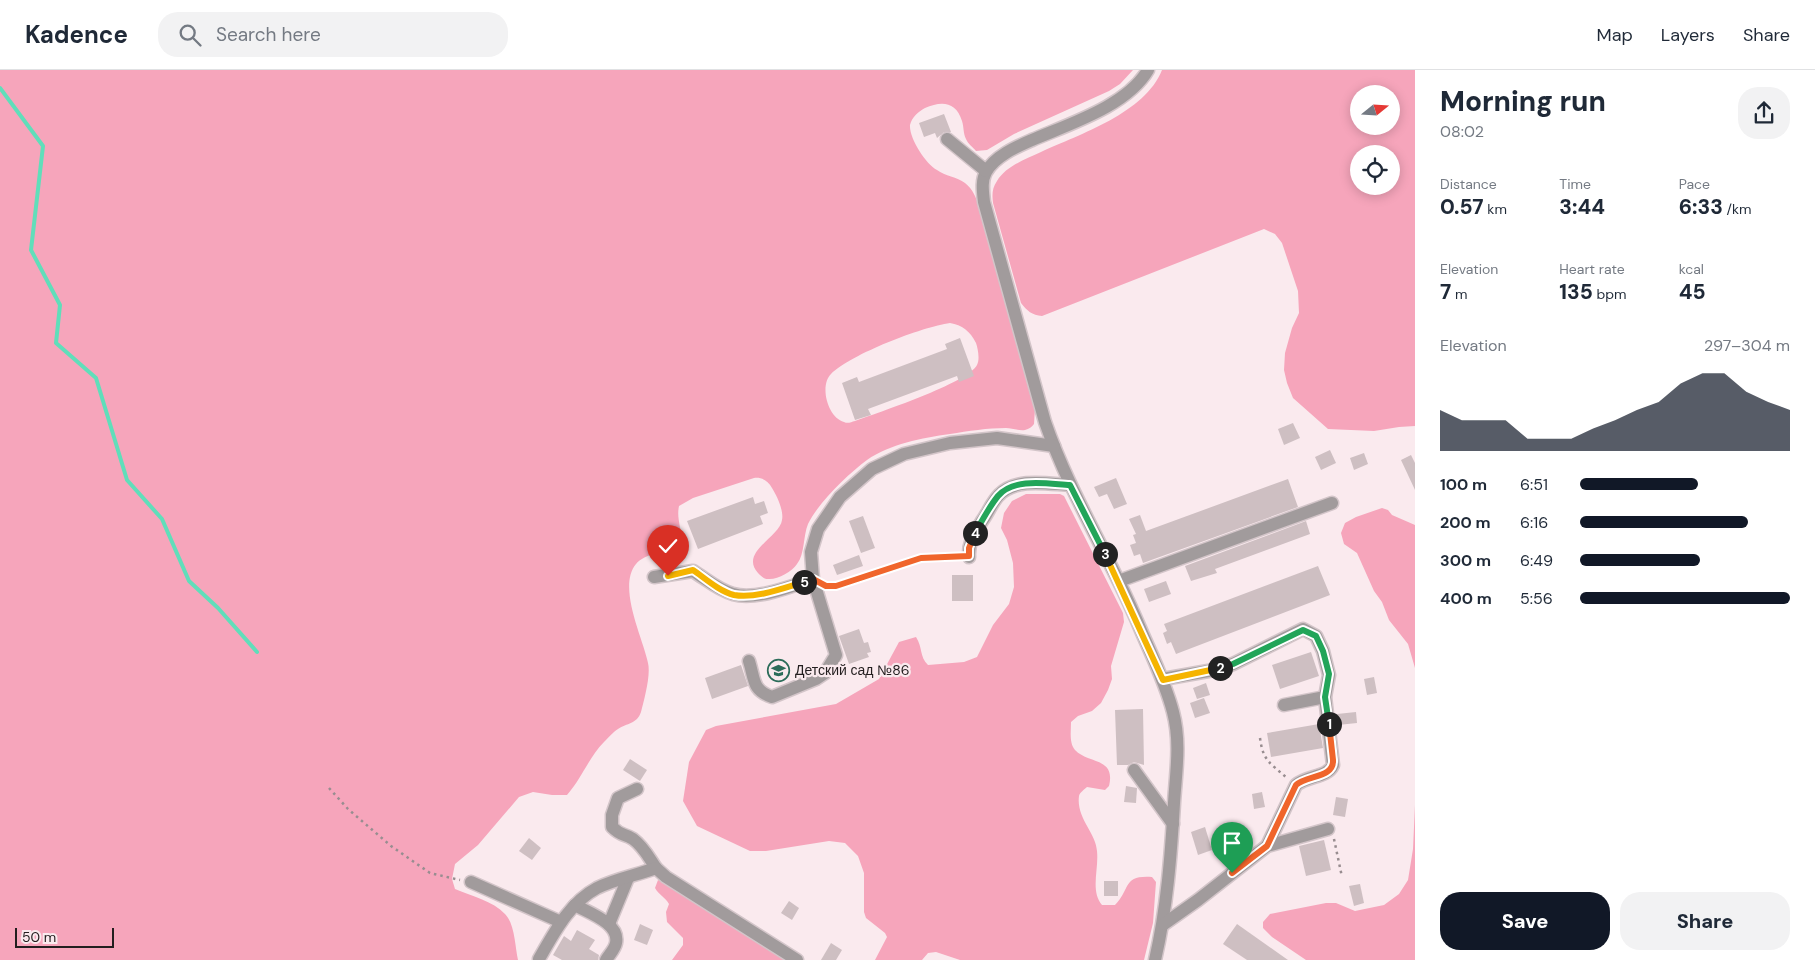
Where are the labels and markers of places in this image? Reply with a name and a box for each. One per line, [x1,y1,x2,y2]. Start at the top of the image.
pin: 4 [962,520,988,546]
pin [647,525,689,576]
pin: 3 [1092,542,1118,566]
pin: 5 [792,570,816,594]
pin: 2 [1208,656,1232,680]
school or university icon: Детский сад №86 [767,658,791,682]
place label: Детский сад №86 [795,661,910,679]
pin: 1 [1316,712,1342,736]
pin [1211,822,1253,873]

